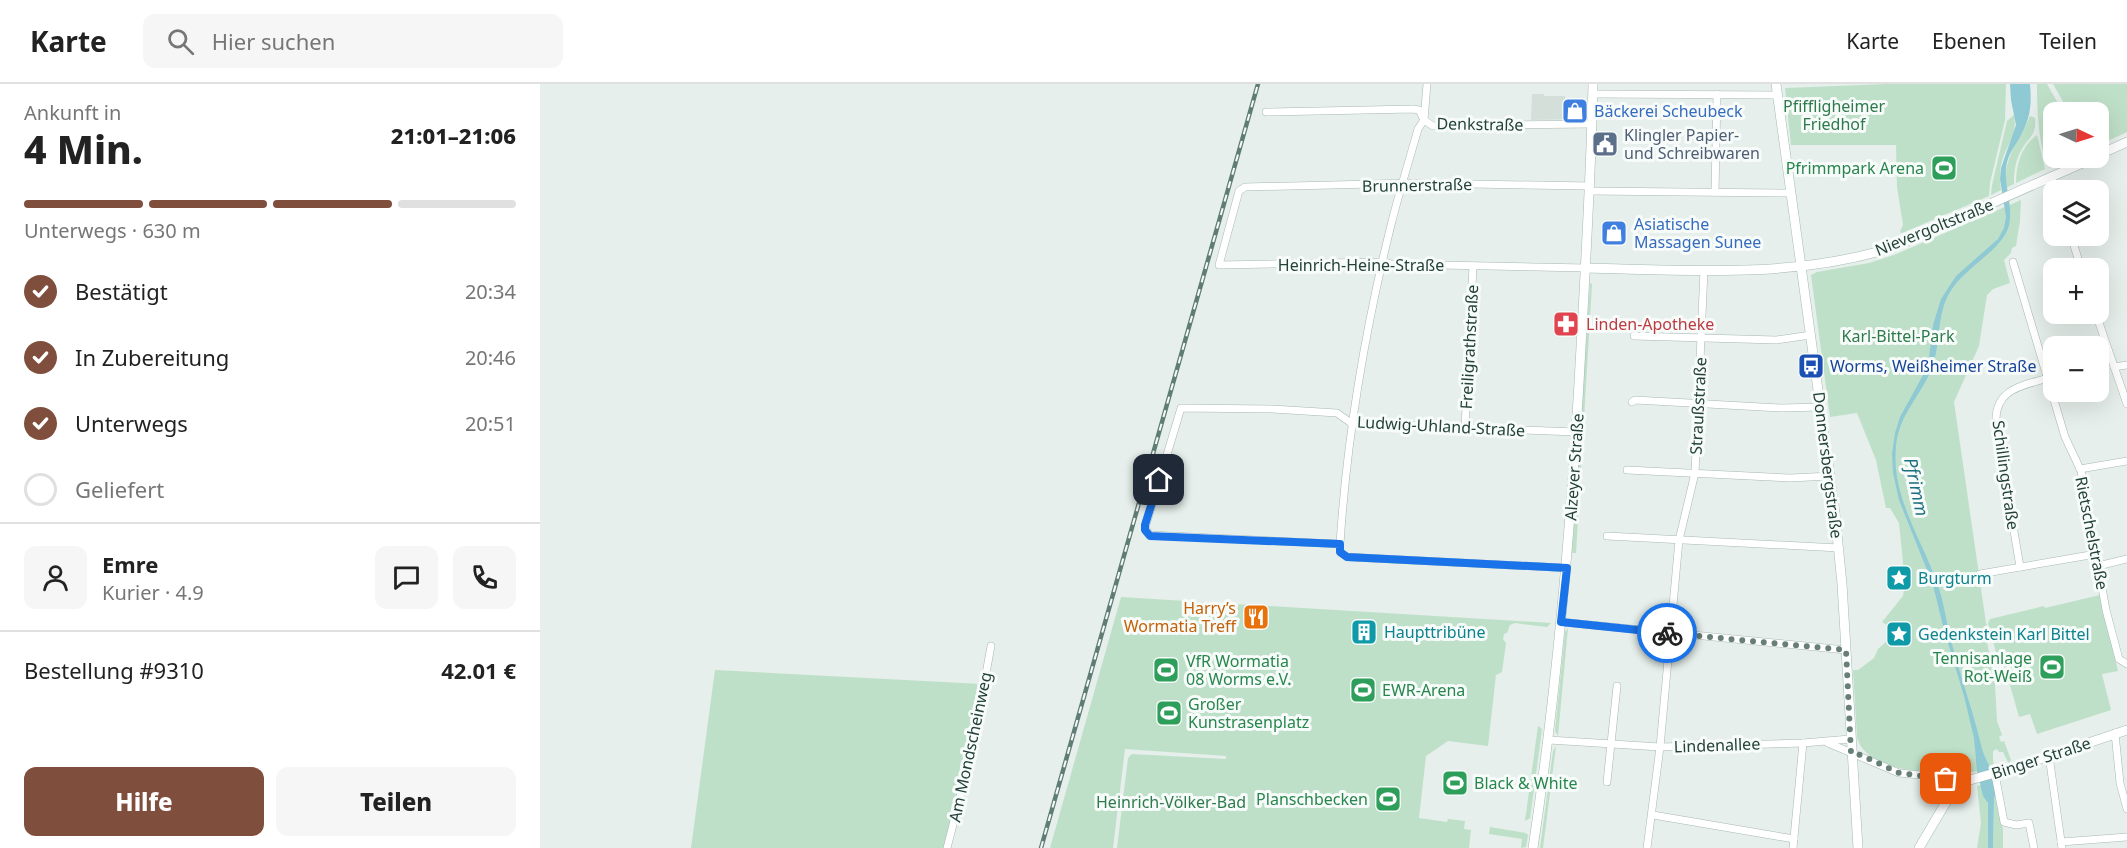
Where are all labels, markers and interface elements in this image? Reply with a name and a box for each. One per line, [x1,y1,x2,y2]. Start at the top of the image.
search box [143,14,563,68]
text: Karte [30,22,107,60]
icon: search [164,25,197,58]
text: Hier suchen [212,26,335,56]
text: Karte [1846,27,1899,55]
text: Ebenen [1932,27,2006,55]
text: Teilen [2039,27,2097,55]
park label: Pfiffligheimer Friedhof [1783,95,1885,135]
shop icon: Bäckerei Scheubeck [1560,96,1590,126]
text: Ankunft in [24,99,121,126]
place label: Bäckerei Scheubeck [1594,100,1743,122]
north arrow [2043,102,2109,168]
map controls [2043,102,2109,402]
street label: Denkstraße [1436,112,1524,136]
text: 21:01–21:06 [391,120,516,150]
text: 4 Min. [24,122,143,175]
place label: Klingler Papier- und Schreibwaren [1624,124,1760,164]
public building icon: Klingler Papier- und Schreibwaren [1590,129,1620,159]
sports icon: Pfrimmpark Arena [1929,153,1959,183]
place label: Pfrimmpark Arena [1786,157,1924,179]
street label: Brunnerstraße [1362,173,1472,197]
button: layers [2043,180,2109,246]
street label: Nievergoltstraße [1872,193,1996,261]
place label: Asiatische Massagen Sunee [1634,213,1761,253]
text: Unterwegs · 630 m [24,217,201,244]
shop icon: Asiatische Massagen Sunee [1599,218,1629,248]
street label: Heinrich-Heine-Straße [1278,254,1444,276]
button: + [2043,258,2109,324]
icon: check [24,275,57,308]
text: Bestätigt [75,276,168,306]
text: 20:34 [465,278,516,305]
street label: Freiligrathstraße [1455,284,1483,410]
pharmacy icon: Linden-Apotheke [1551,309,1581,339]
place label: Linden-Apotheke [1586,313,1714,335]
park label: Karl-Bittel-Park [1842,325,1955,347]
button: − [2043,336,2109,402]
icon: check [24,341,57,374]
text: In Zubereitung [75,342,229,372]
text: 20:46 [465,344,516,371]
bus stop icon: Worms, Weißheimer Straße [1796,351,1826,381]
place label: Worms, Weißheimer Straße [1830,355,2036,377]
street label: Straußstraße [1684,357,1712,455]
street label: Donnersbergstraße [1808,390,1848,540]
icon: check [24,407,57,440]
text: Unterwegs [75,408,188,438]
text: 20:51 [465,410,516,437]
street label: Ludwig-Uhland-Straße [1356,411,1526,441]
street label: Alzeyer Straße [1559,413,1589,521]
street label: Schillingstraße [1987,419,2025,531]
pin [1133,454,1184,505]
water label: Pfrimm [1899,455,1935,518]
icon: home [1142,463,1175,496]
text: Geliefert [75,474,164,504]
street label: Rietschelstraße [2070,474,2114,592]
button: person [24,546,87,609]
button: chat [375,546,438,609]
button: phone [453,546,516,609]
text: Emre [102,549,158,579]
place icon: Burgturm [1884,563,1914,593]
place label: Burgturm [1918,567,1992,589]
text: Kurier · 4.9 [102,579,204,606]
place label: Harry’s Wormatia Treff [1124,597,1237,637]
restaurant icon: Harry’s Wormatia Treff [1241,602,1271,632]
courier [1637,603,1697,663]
building icon: Haupttribüne [1349,617,1379,647]
icon: bike [1651,617,1684,650]
place icon: Gedenkstein Karl Bittel [1884,619,1914,649]
place label: Haupttribüne [1384,621,1486,643]
place label: Gedenkstein Karl Bittel [1918,623,2090,645]
place label: Tennisanlage Rot-Weiß [1933,647,2032,687]
place label: VfR Wormatia 08 Worms e.V. [1186,650,1292,690]
sports icon: Tennisanlage Rot-Weiß [2037,652,2067,682]
text: Bestellung #9310 [24,655,204,685]
text: 42.01 € [441,655,516,685]
sports icon: VfR Wormatia 08 Worms e.V. [1151,655,1181,685]
street label: Am Mondscheinweg [943,670,997,824]
sports icon: EWR-Arena [1348,675,1378,705]
place label: EWR-Arena [1382,679,1465,701]
place label: Großer Kunstrasenplatz [1188,693,1309,733]
sports icon: Großer Kunstrasenplatz [1154,698,1184,728]
street label: Lindenallee [1673,732,1761,758]
street label: Binger Straße [1989,732,2093,784]
pin [1920,753,1971,804]
icon: bag [1929,762,1962,795]
button: Hilfe [24,767,264,836]
button: Teilen [276,767,516,836]
sports icon: Black & White [1440,768,1470,798]
place label: Black & White [1474,772,1577,794]
sports icon: Planschbecken [1373,784,1403,814]
place label: Planschbecken [1256,788,1368,810]
park label: Heinrich-Völker-Bad [1096,791,1246,813]

